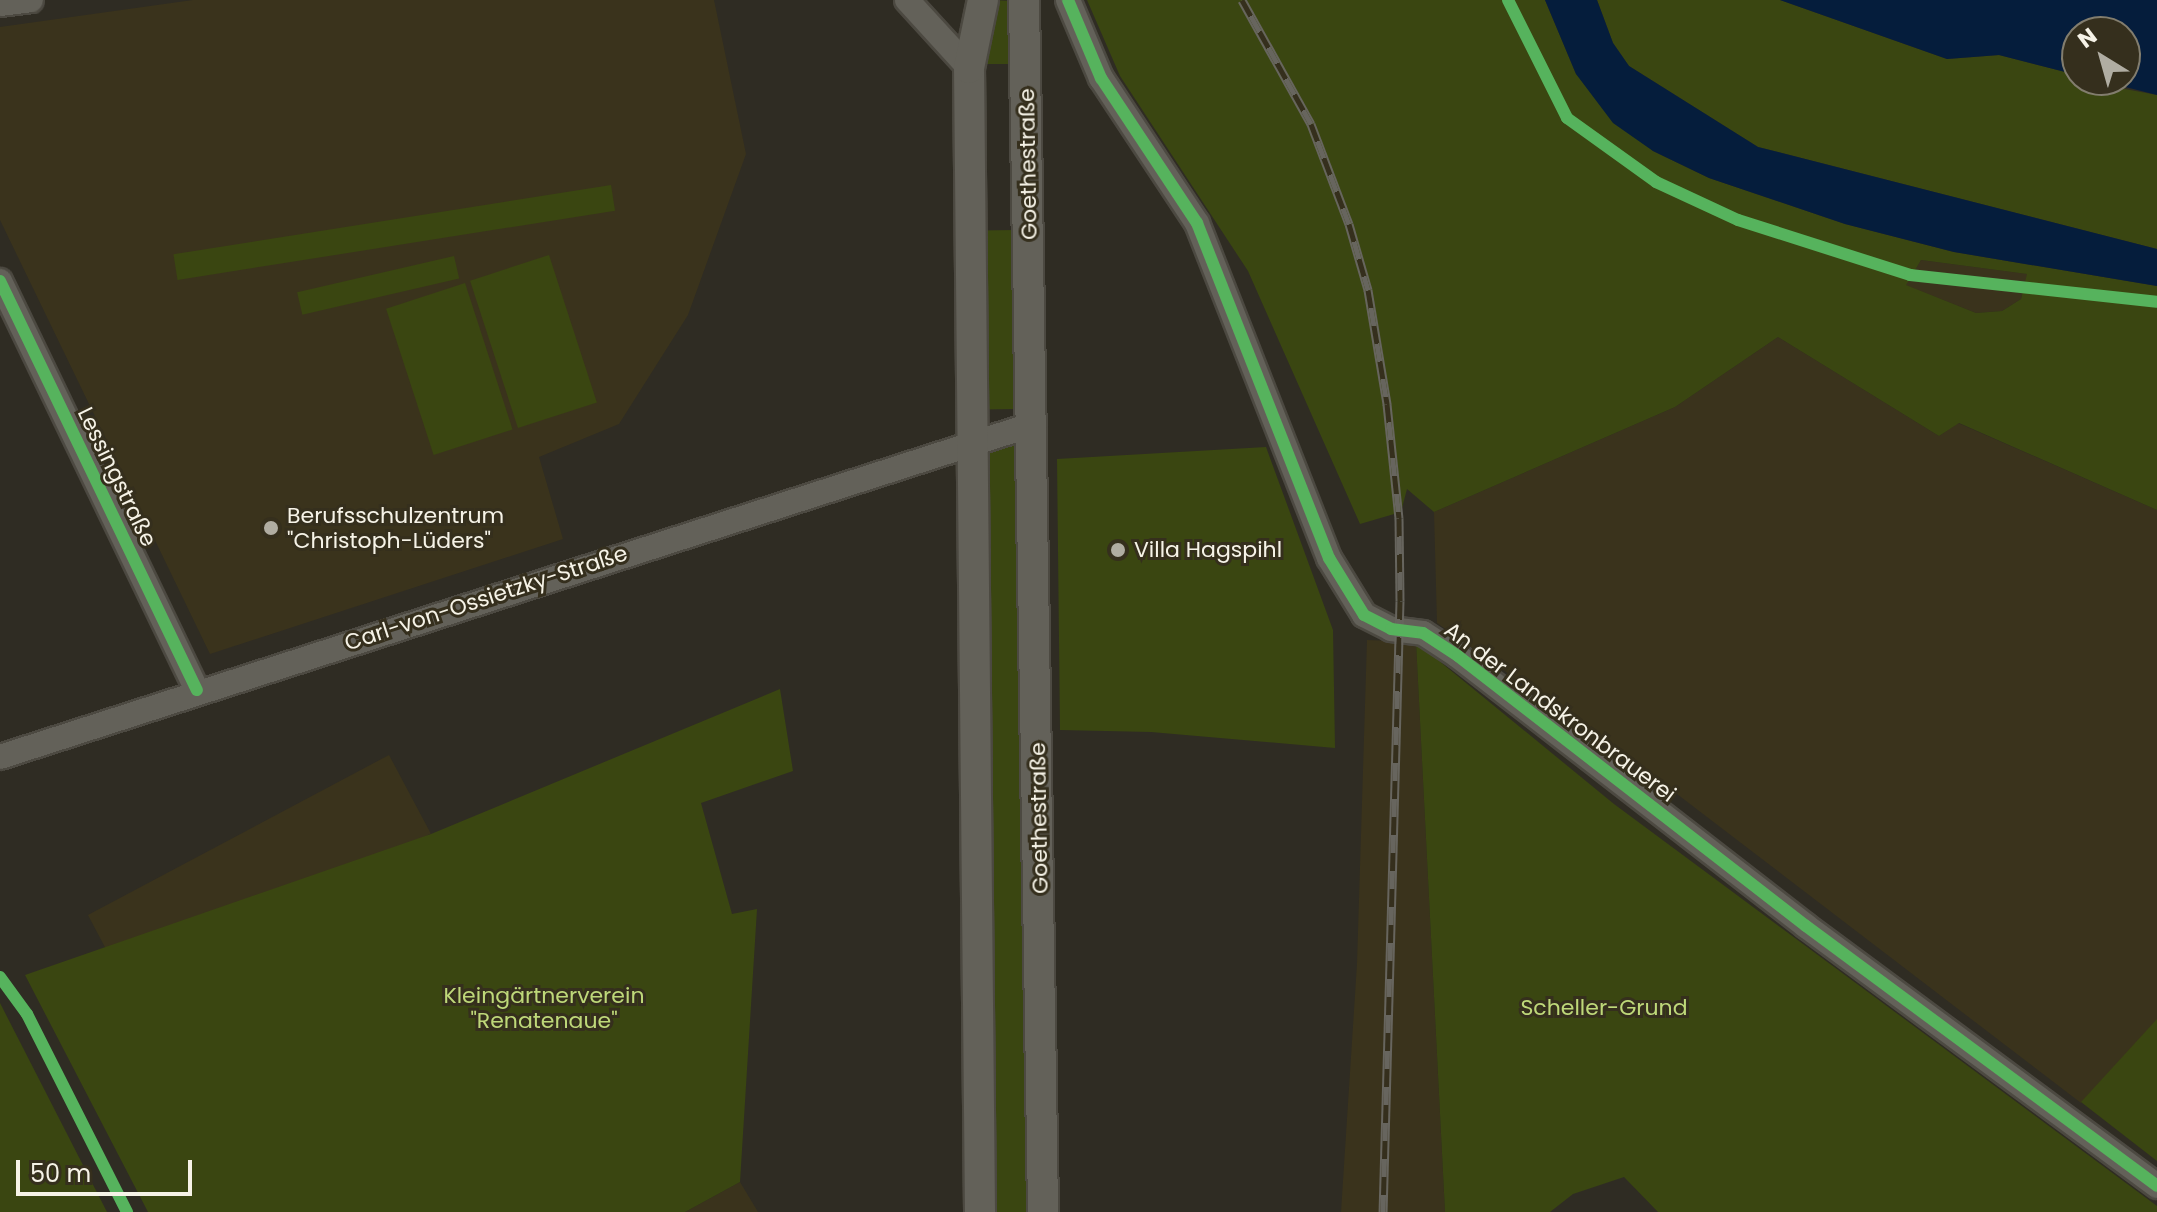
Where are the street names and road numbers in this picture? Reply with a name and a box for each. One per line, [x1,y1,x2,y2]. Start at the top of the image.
street label: Goethestraße [1013,88,1043,240]
street label: Lessingstraße [72,403,162,551]
street label: Carl-von-Ossietzky-Straße [341,540,631,656]
street label: An der Landskronbrauerei [1439,616,1681,808]
street label: Goethestraße [1024,742,1054,894]

